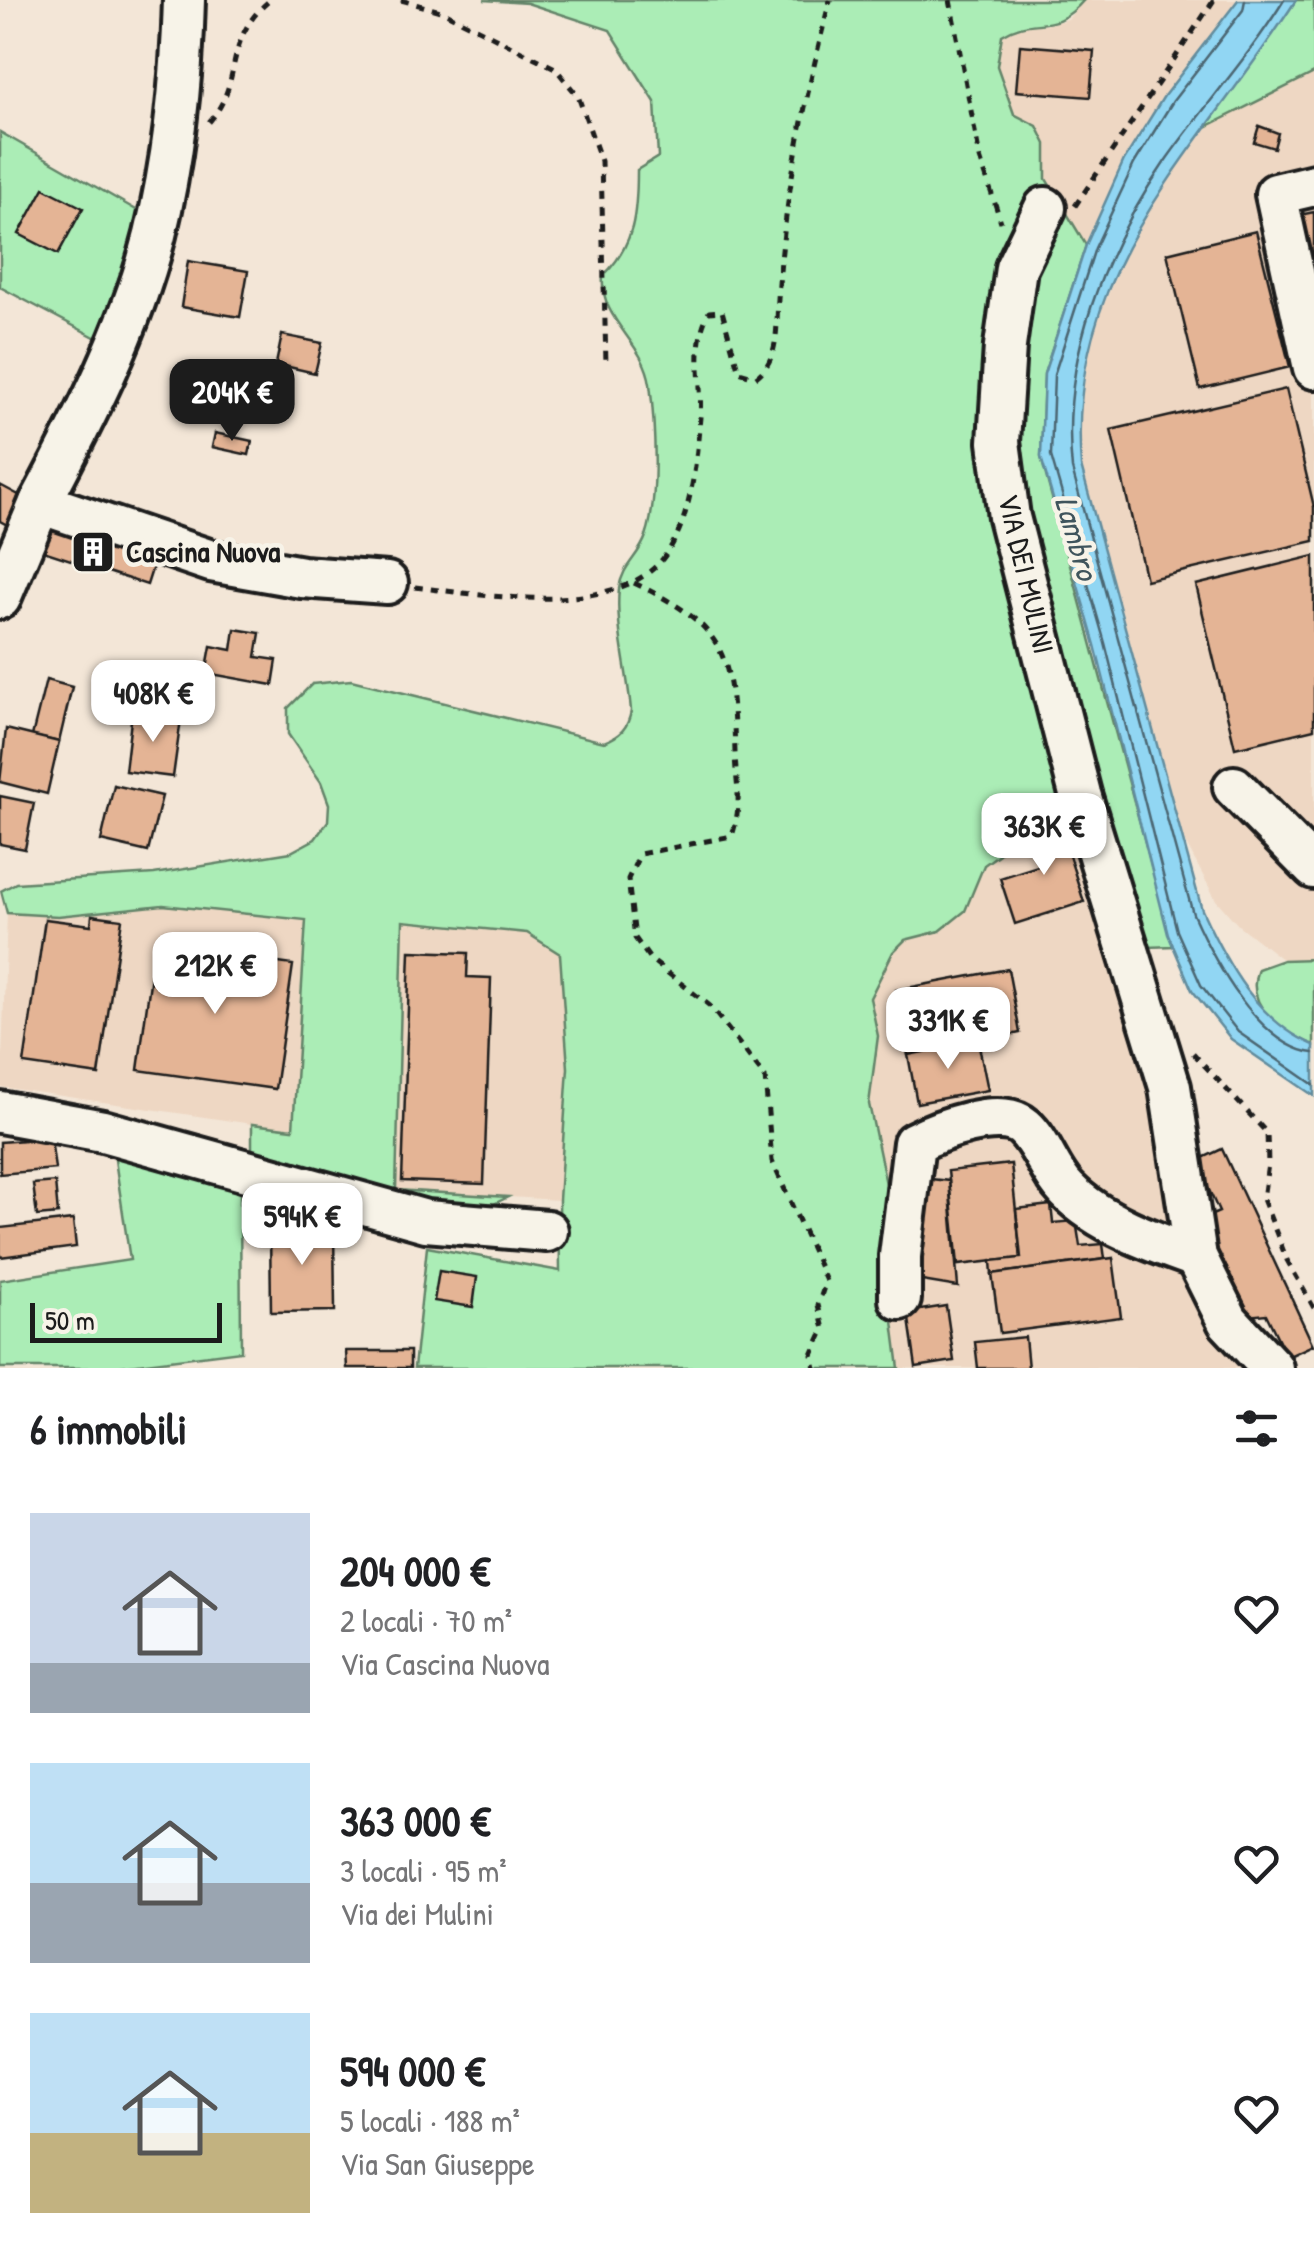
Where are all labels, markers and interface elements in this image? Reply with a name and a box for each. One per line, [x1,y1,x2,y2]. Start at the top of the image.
pin: 204K € [151,359,313,444]
text: 204K € [192,370,272,413]
street label: VIA DEI MULINI [989,490,1065,657]
water label: Lambro [1045,491,1110,586]
building icon: Cascina Nuova [70,529,116,575]
place label: Cascina Nuova [126,531,280,571]
pin: 408K € [72,660,234,745]
text: 408K € [113,671,193,714]
pin: 363K € [963,793,1125,878]
text: 363K € [1004,804,1084,847]
pin: 212K € [134,932,296,1017]
text: 212K € [174,943,256,986]
pin: 331K € [867,987,1029,1072]
text: 331K € [908,998,988,1041]
pin: 594K € [221,1183,383,1268]
text: 594K € [264,1194,340,1237]
scale bar [30,1298,222,1342]
text: 50 m [45,1301,95,1339]
text: 6 immobili [30,1400,187,1457]
icon: filters [1229,1401,1284,1456]
text: 204 000 € [340,1542,490,1599]
icon: home [110,1553,230,1673]
icon: heart [1229,1586,1284,1641]
text: 2 locali · 70 m² [340,1599,512,1642]
text: Via Cascina Nuova [340,1642,549,1685]
text: 363 000 € [340,1792,490,1849]
icon: home [110,1803,230,1923]
icon: heart [1229,1836,1284,1891]
text: 3 locali · 95 m² [340,1849,507,1892]
text: Via dei Mulini [340,1892,494,1935]
text: 594 000 € [340,2042,485,2099]
icon: home [110,2053,230,2173]
icon: heart [1229,2086,1284,2141]
text: 5 locali · 188 m² [340,2099,520,2142]
text: Via San Giuseppe [340,2142,535,2185]

